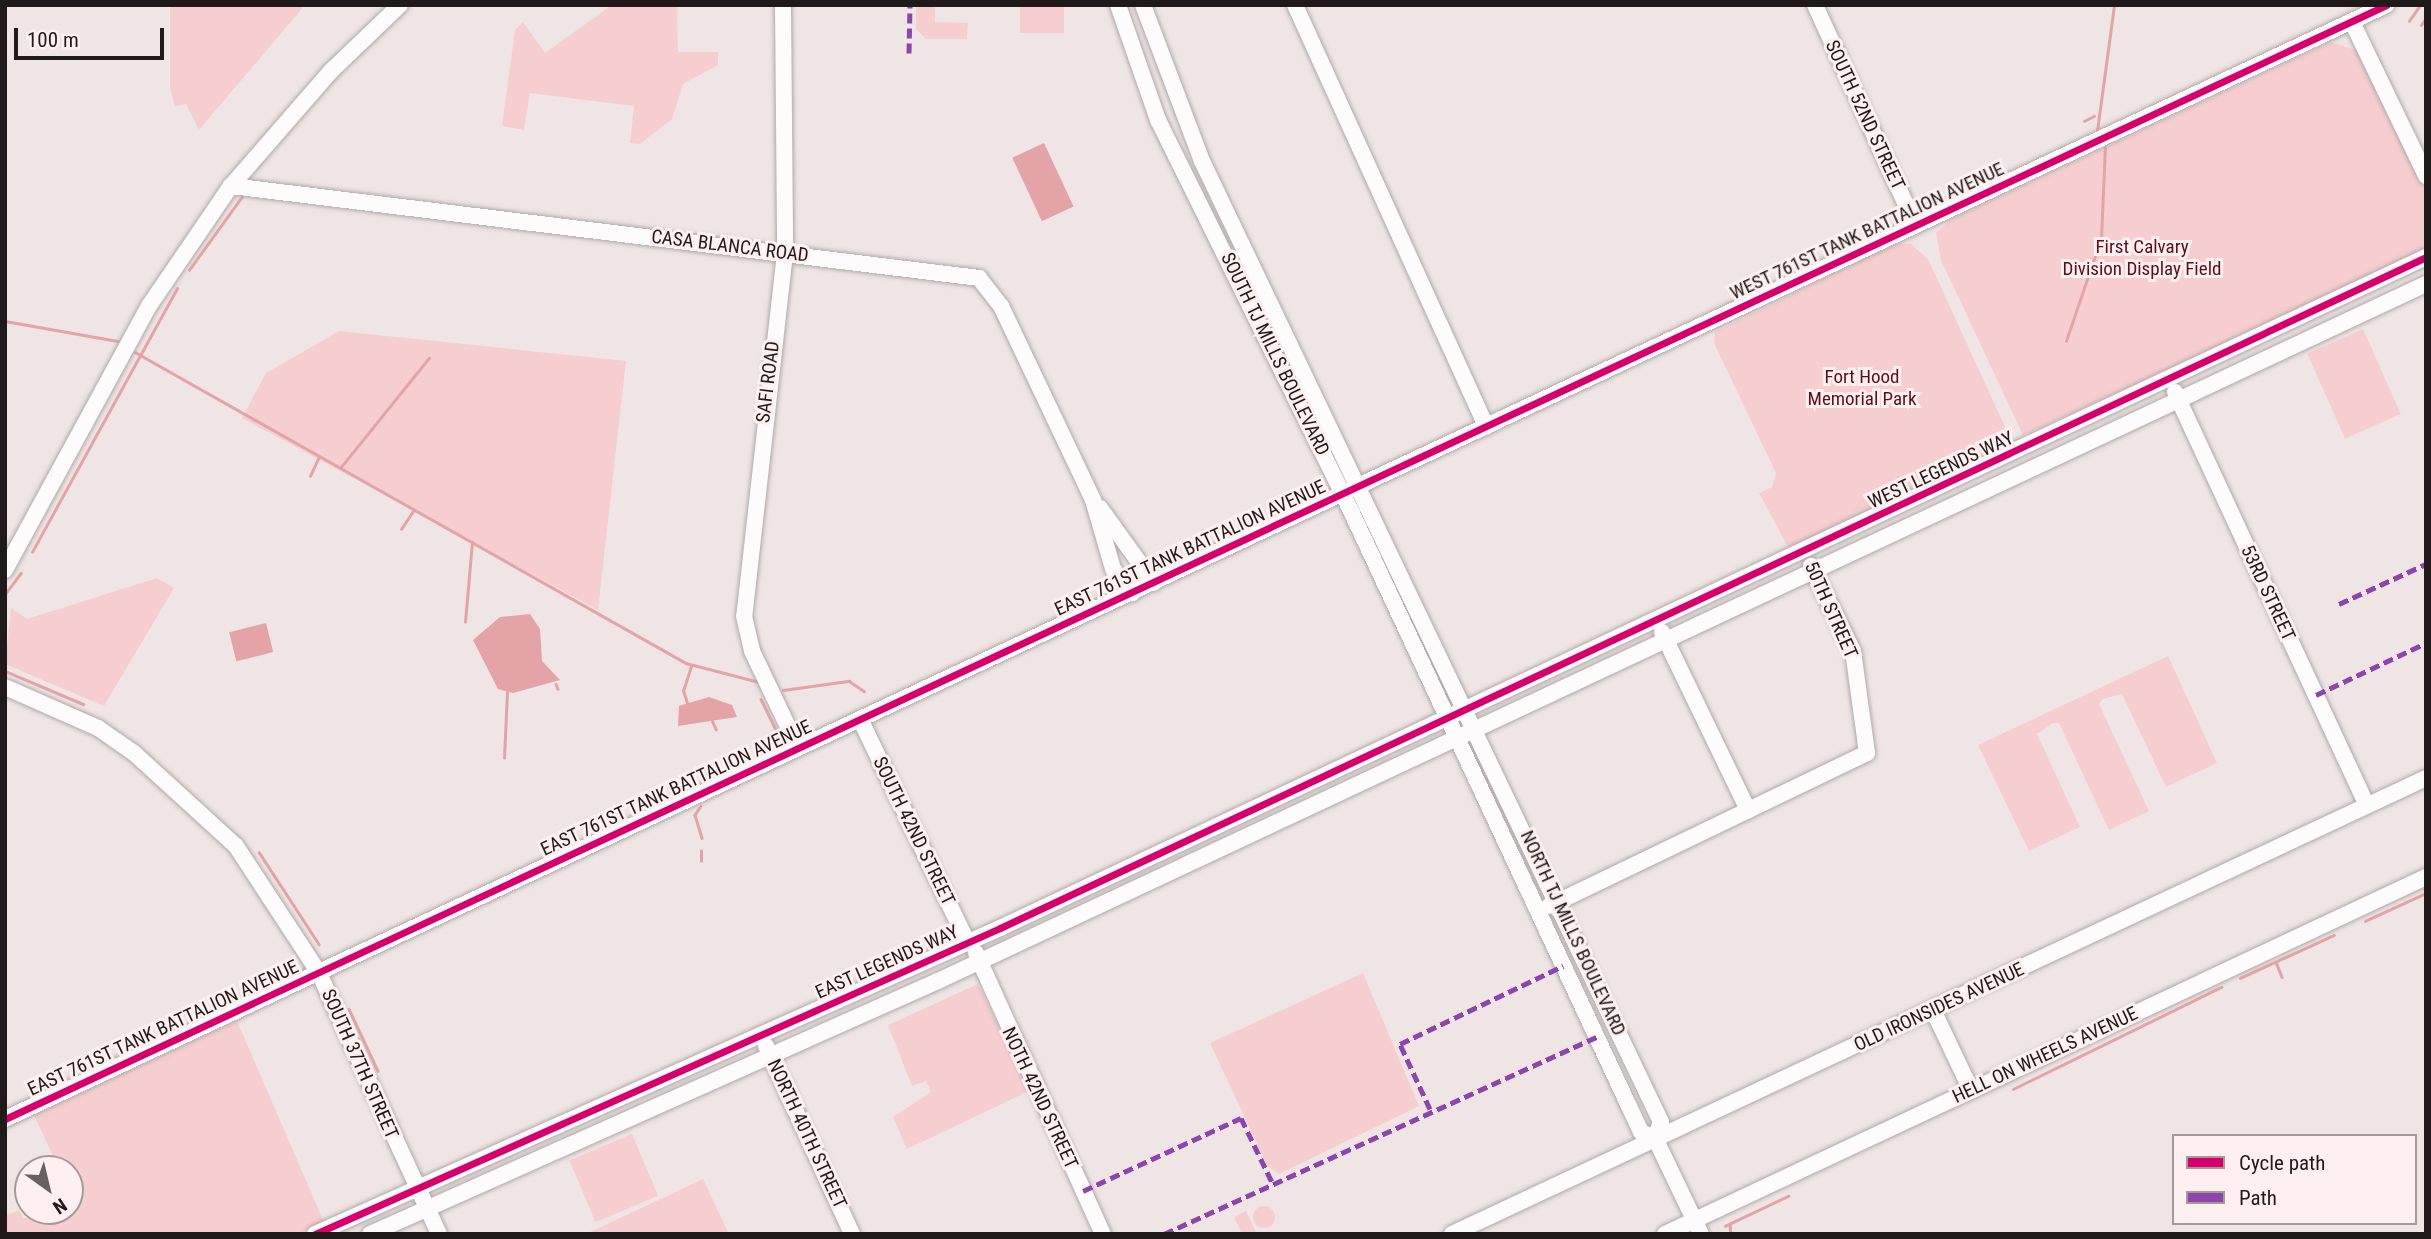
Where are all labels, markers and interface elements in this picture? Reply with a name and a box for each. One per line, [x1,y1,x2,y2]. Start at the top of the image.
scale bar [18,14,168,58]
text: 100 m [27,28,79,52]
street label: SOUTH 52ND STREET [1820,37,1910,193]
street label: WEST 761ST TANK BATTALION AVENUE [1726,157,2008,305]
street label: CASA BLANCA ROAD [650,225,810,267]
park label: First Calvary Division Display Field [2063,236,2221,280]
street label: SOUTH TJ MILLS BOULEVARD [1216,249,1334,459]
street label: SAFI ROAD [752,340,784,424]
park label: Fort Hood Memorial Park [1808,366,1916,410]
street label: WEST LEGENDS WAY [1865,426,2017,514]
street label: EAST 761ST TANK BATTALION AVENUE [1051,475,1329,621]
street label: 53RD STREET [2236,542,2300,644]
street label: 50TH STREET [1800,558,1862,662]
street label: EAST 761ST TANK BATTALION AVENUE [537,715,815,861]
street label: SOUTH 42ND STREET [868,753,960,909]
street label: NORTH TJ MILLS BOULEVARD [1515,827,1631,1039]
street label: EAST LEGENDS WAY [812,920,962,1004]
street label: EAST 761ST TANK BATTALION AVENUE [24,955,302,1101]
street label: OLD IRONSIDES AVENUE [1850,958,2028,1056]
street label: SOUTH 37TH STREET [317,986,403,1142]
street label: HELL ON WHEELS AVENUE [1949,1002,2141,1108]
street label: NOTH 42ND STREET [997,1024,1083,1172]
street label: NORTH 40TH STREET [762,1056,852,1212]
legend [2172,1134,2417,1225]
text: Cycle path [2239,1151,2325,1175]
north arrow [14,1155,84,1225]
text: Path [2239,1186,2277,1210]
text: N [49,1193,71,1219]

